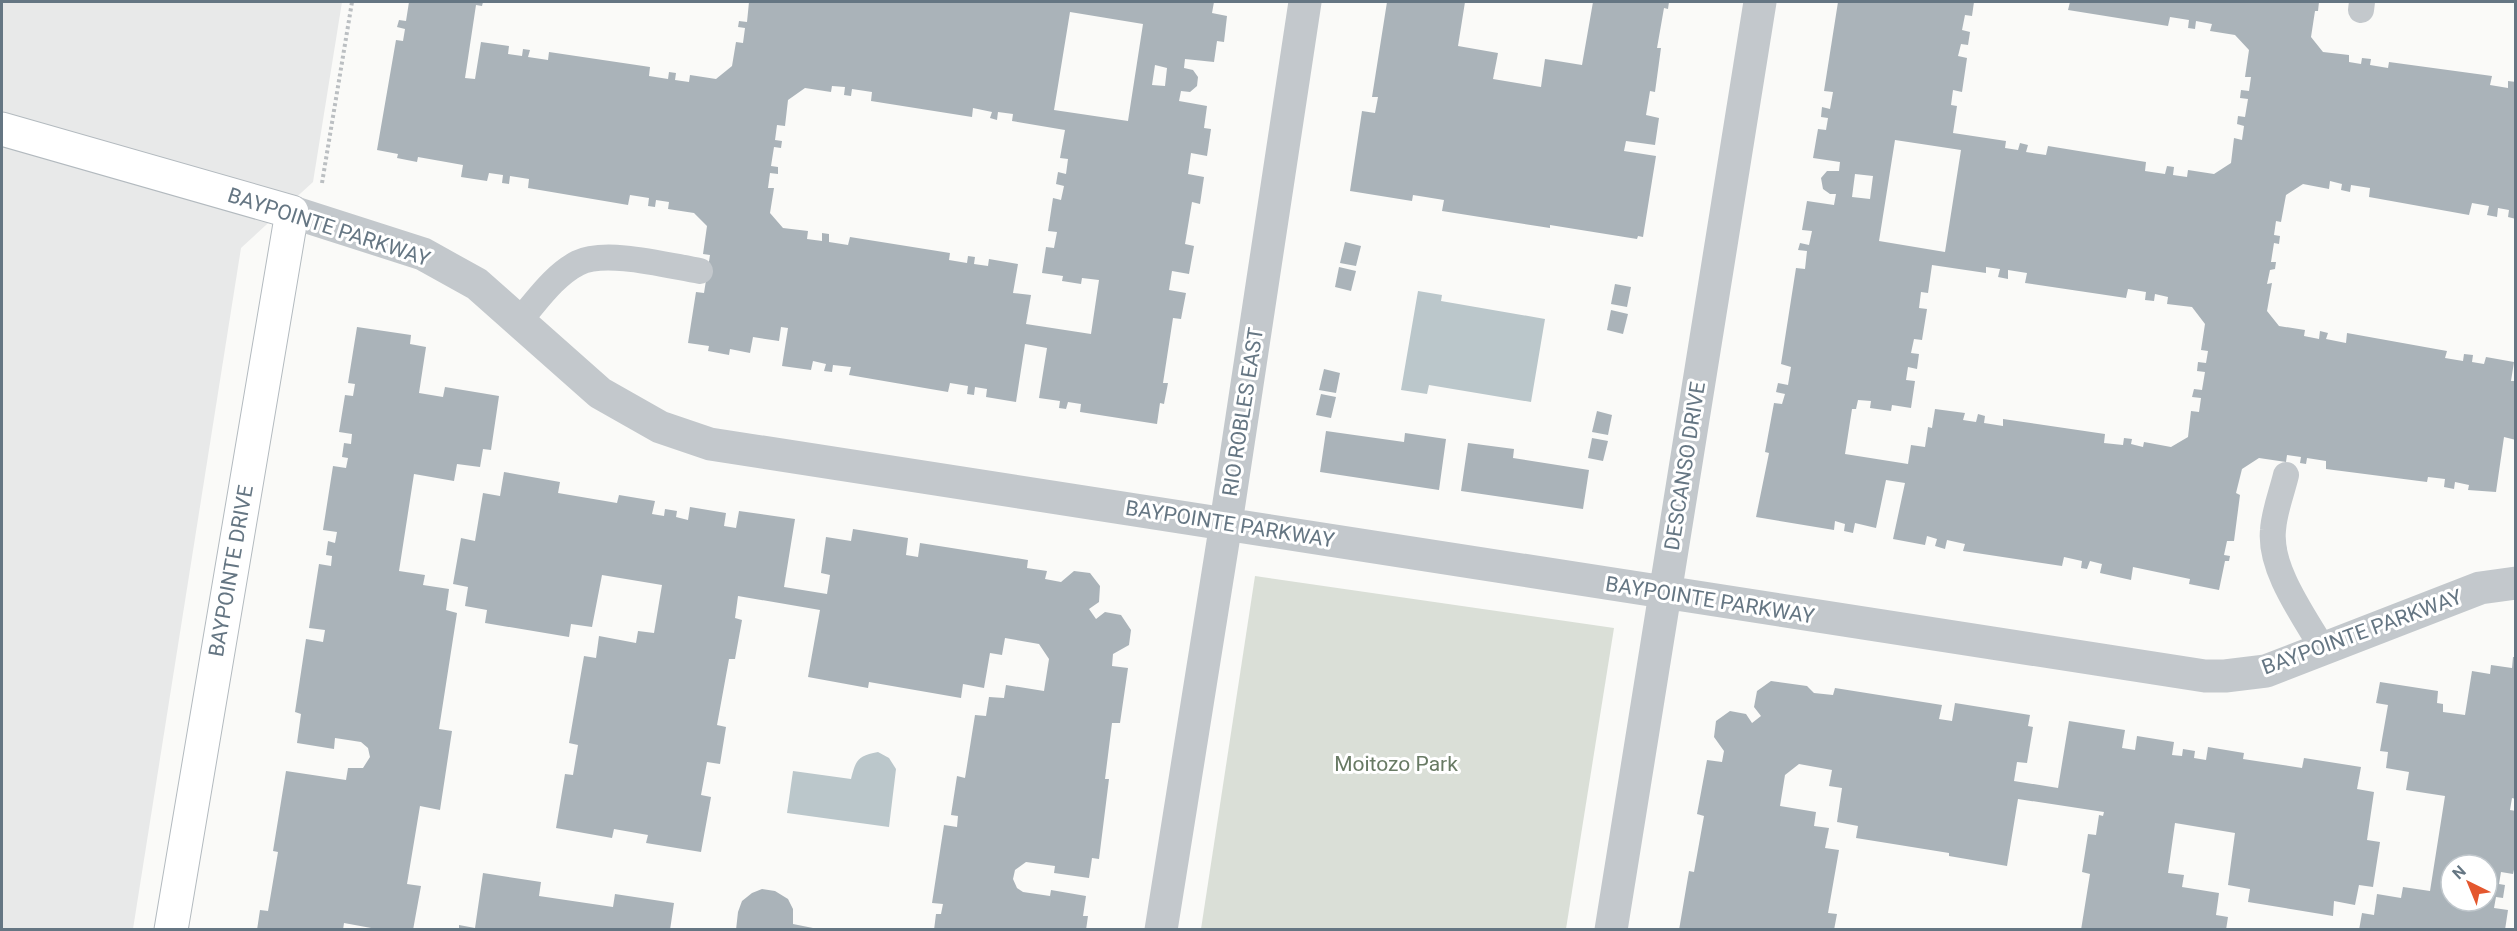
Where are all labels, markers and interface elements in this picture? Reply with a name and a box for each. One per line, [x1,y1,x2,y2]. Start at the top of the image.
street label: BAYPOINTE PARKWAY [225,183,434,271]
street label: RIO ROBLES EAST [1218,326,1268,498]
street label: DESCANSO DRIVE [1660,380,1710,552]
street label: BAYPOINTE DRIVE [204,483,258,659]
street label: BAYPOINTE PARKWAY [1124,496,1337,552]
street label: BAYPOINTE PARKWAY [1604,572,1817,628]
street label: BAYPOINTE PARKWAY [2259,584,2466,679]
park label: Moitozo Park [1334,752,1458,776]
north arrow [2439,853,2499,913]
text: N [2449,862,2470,883]

